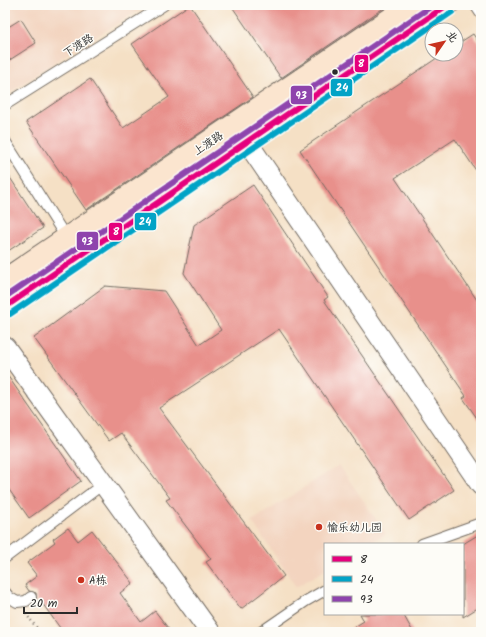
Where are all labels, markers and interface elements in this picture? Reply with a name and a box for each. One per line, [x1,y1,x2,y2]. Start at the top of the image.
north arrow [424,22,464,62]
text: 北 [441,27,462,47]
street label: 下渡路 [60,29,97,62]
line badge: 8 [354,54,369,73]
text: 8 [358,55,365,73]
unlabelled marker [330,67,340,77]
line badge: 24 [330,78,353,97]
text: 24 [336,79,348,97]
line badge: 93 [290,85,313,105]
text: 93 [295,87,307,105]
street label: 上渡路 [190,127,227,161]
line badge: 24 [134,212,157,231]
text: 24 [139,213,151,231]
line badge: 8 [108,222,123,241]
text: 8 [113,223,120,241]
line badge: 93 [76,231,99,251]
text: 93 [81,233,93,251]
place label: 愉乐幼儿园 [327,519,382,537]
marker: 愉乐幼儿园 [314,522,324,532]
legend [324,543,464,615]
text: 8 [360,550,368,569]
text: 24 [360,570,374,589]
place label: A栋 [89,572,107,590]
marker: A栋 [76,575,86,585]
scale bar [24,589,77,615]
text: 93 [360,590,373,609]
text: 20 m [30,594,58,613]

